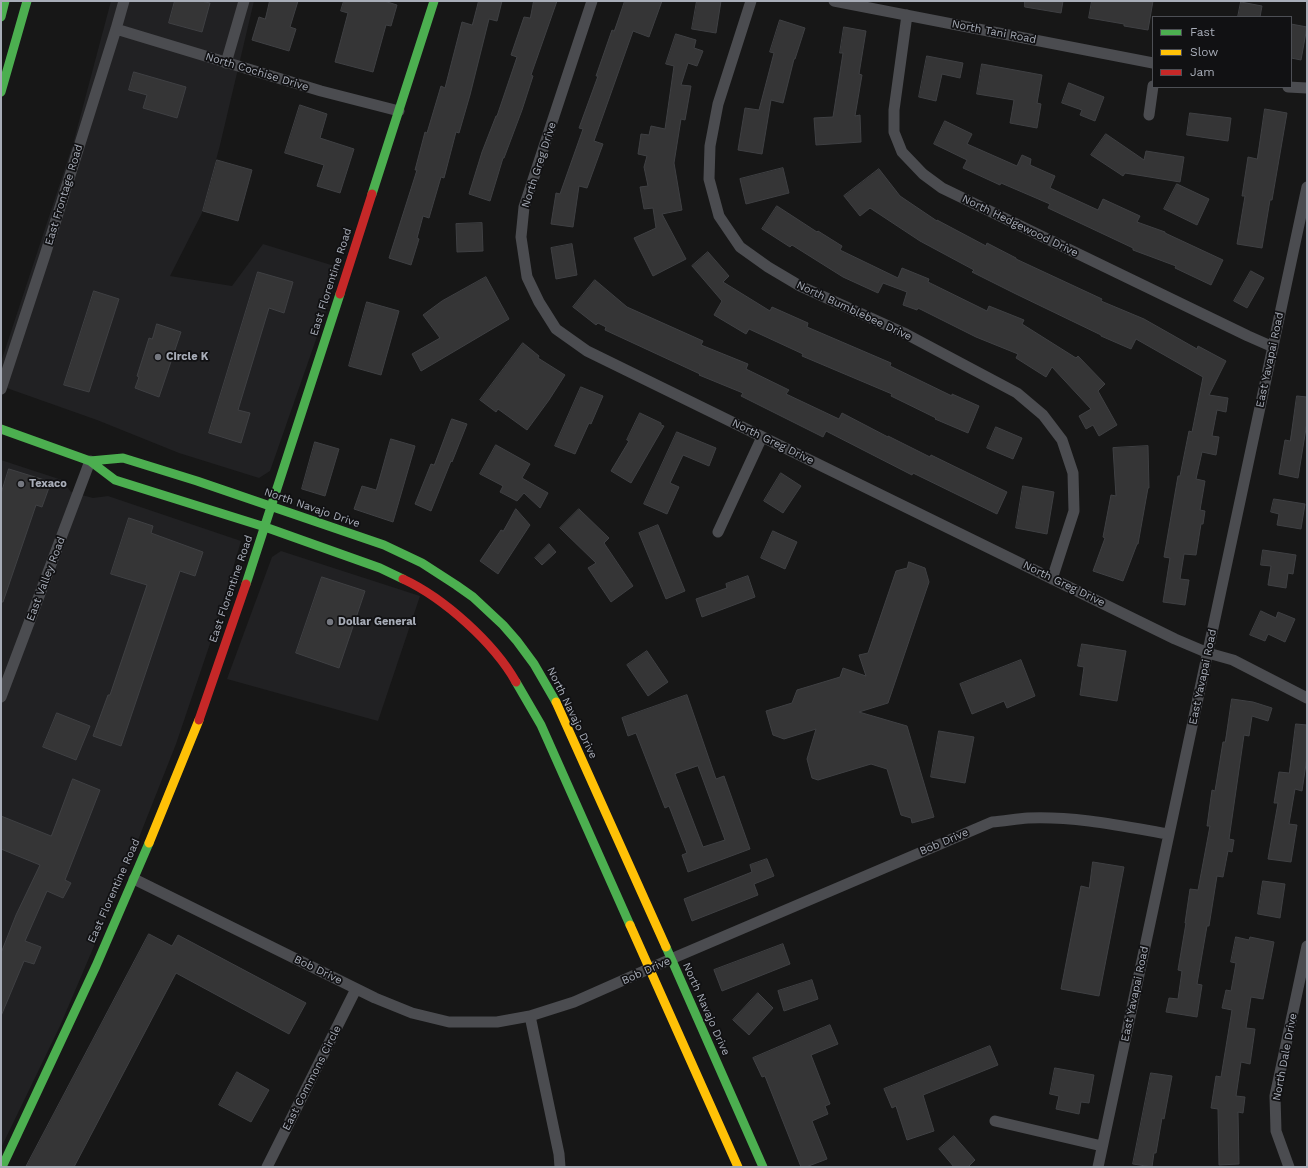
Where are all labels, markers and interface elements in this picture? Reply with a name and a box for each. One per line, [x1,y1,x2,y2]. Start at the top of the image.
legend [1152,16,1292,88]
street label: North Tani Road [951,17,1037,47]
text: Fast [1190,25,1215,39]
text: Slow [1190,45,1218,59]
street label: North Cochise Drive [204,50,310,94]
text: Jam [1190,65,1215,79]
street label: North Greg Drive [519,120,559,210]
street label: East Frontage Road [42,143,86,247]
street label: North Hedgewood Drive [960,192,1080,260]
street label: East Florentine Road [307,226,355,338]
street label: North Bumblebee Drive [794,278,914,344]
street label: East Yavapai Road [1253,311,1287,409]
place label: Circle K [166,350,208,364]
marker: Circle K [153,352,163,362]
street label: North Greg Drive [730,416,816,468]
place label: Texaco [29,477,67,491]
marker: Texaco [16,479,26,489]
street label: North Navajo Drive [262,485,362,531]
street label: East Florentine Road [206,534,256,644]
street label: East Valley Road [24,535,68,623]
street label: North Greg Drive [1021,558,1107,610]
place label: Dollar General [338,615,416,629]
marker: Dollar General [325,617,335,627]
street label: East Yavapai Road [1186,628,1220,726]
street label: North Navajo Drive [544,665,600,761]
street label: Bob Drive [918,826,970,858]
street label: East Florentine Road [85,837,143,945]
street label: East Yavapai Road [1118,945,1152,1043]
street label: Bob Drive [292,953,344,987]
street label: Bob Drive [620,954,672,988]
street label: North Navajo Drive [680,960,732,1058]
street label: North Dale Drive [1270,1012,1300,1102]
street label: East Commons Circle [280,1023,344,1133]

